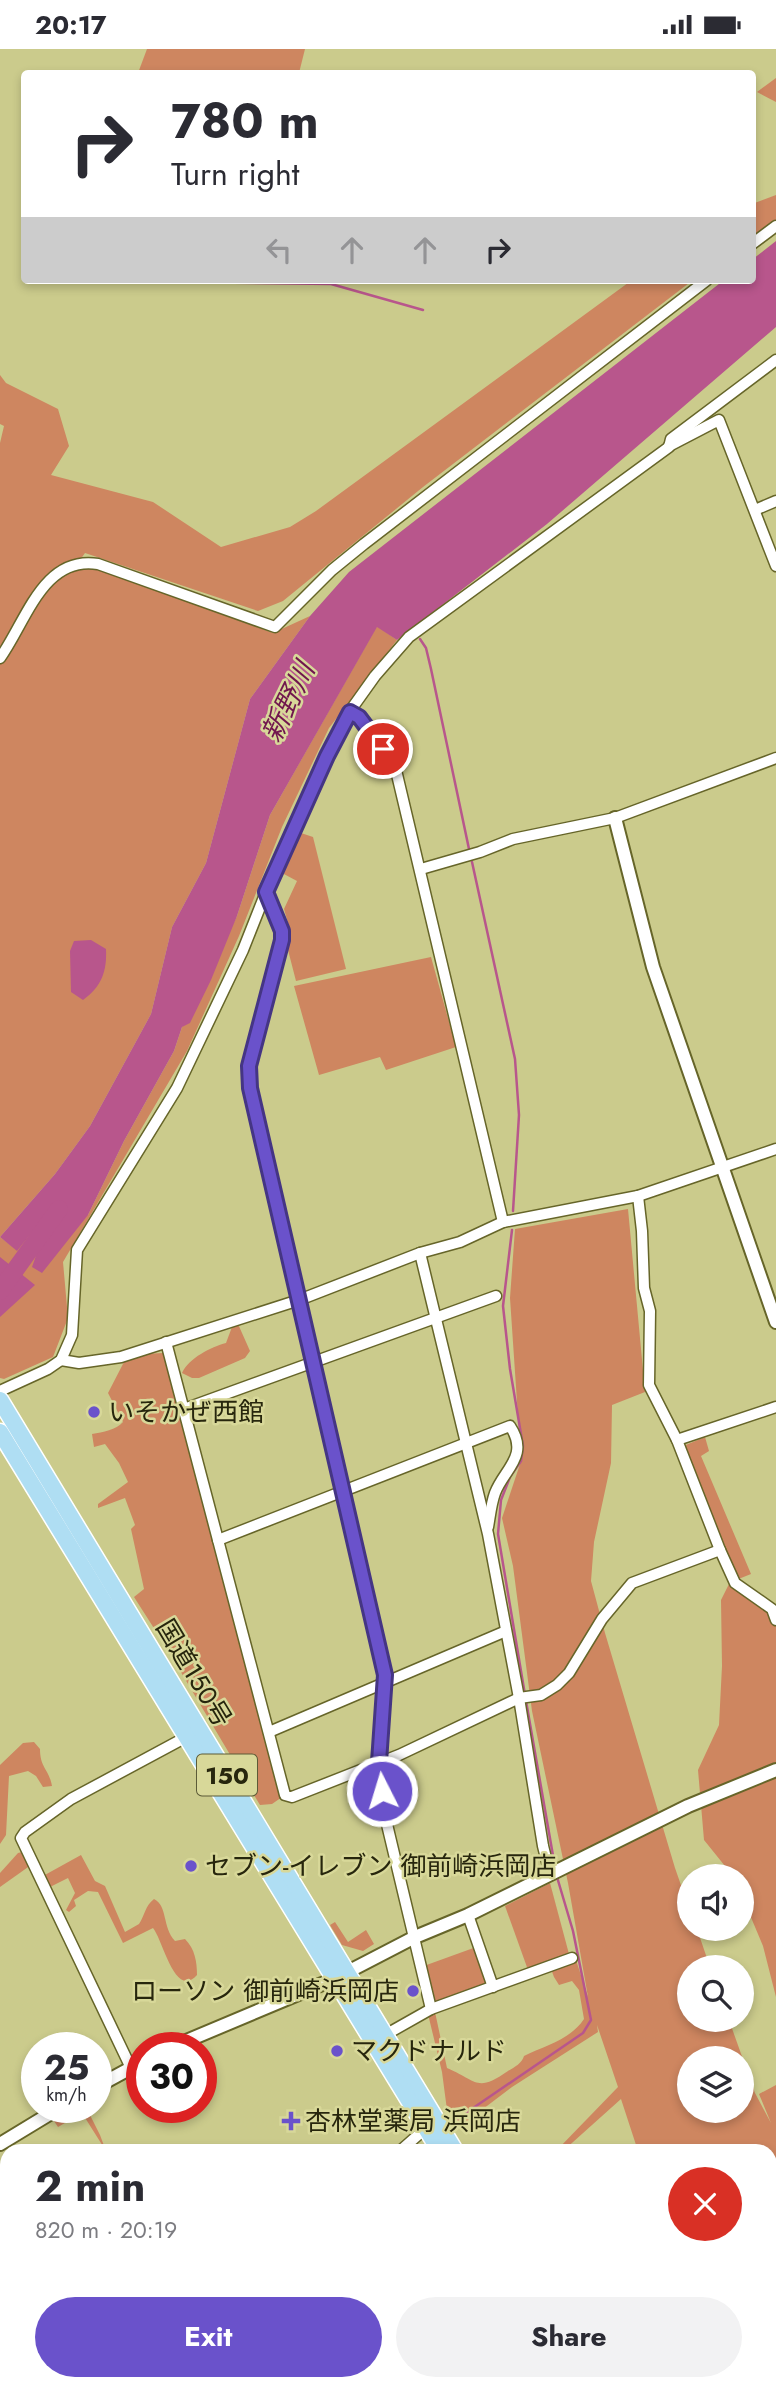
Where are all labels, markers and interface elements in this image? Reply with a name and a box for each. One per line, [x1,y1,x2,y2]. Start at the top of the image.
text: 20:17 [35,6,107,44]
text: 780 m [171,86,319,156]
icon: right [56,98,147,189]
text: Turn right [171,151,300,197]
icon: left [260,231,298,269]
icon: ahead [333,231,371,269]
icon: ahead [406,231,444,269]
icon: right [479,231,517,269]
water label: 新野川 [251,653,326,749]
pin [353,719,413,779]
icon: arrive [364,730,402,768]
place label: いそかぜ西館 [108,1393,264,1431]
marker: いそかぜ西館 [86,1404,102,1420]
street label: 国道150号 [147,1612,241,1734]
position arrow [345,1754,419,1828]
road number: 150 [197,1755,257,1795]
place label: セブン-イレブン 御前崎浜岡店 [205,1847,556,1885]
marker: セブン-イレブン 御前崎浜岡店 [183,1858,199,1874]
map controls [677,1864,754,2123]
button: sound [677,1864,754,1941]
button: search [677,1955,754,2032]
place label: ローソン 御前崎浜岡店 [131,1972,399,2010]
marker: ローソン 御前崎浜岡店 [405,1983,421,1999]
speed limit sign: 30 [126,2032,217,2123]
place label: マクドナルド [351,2032,507,2070]
text: 25 [44,2043,89,2093]
marker: マクドナルド [329,2043,345,2059]
button: layers [677,2046,754,2123]
text: km/h [46,2082,87,2108]
place label: 杏林堂薬局 浜岡店 [305,2102,521,2140]
marker: 杏林堂薬局 浜岡店 [283,2113,299,2129]
text: 2 min [35,2156,145,2217]
button: close [668,2167,742,2241]
text: 820 m · 20:19 [35,2213,177,2247]
button: Exit [35,2297,382,2377]
button: Share [396,2297,742,2377]

